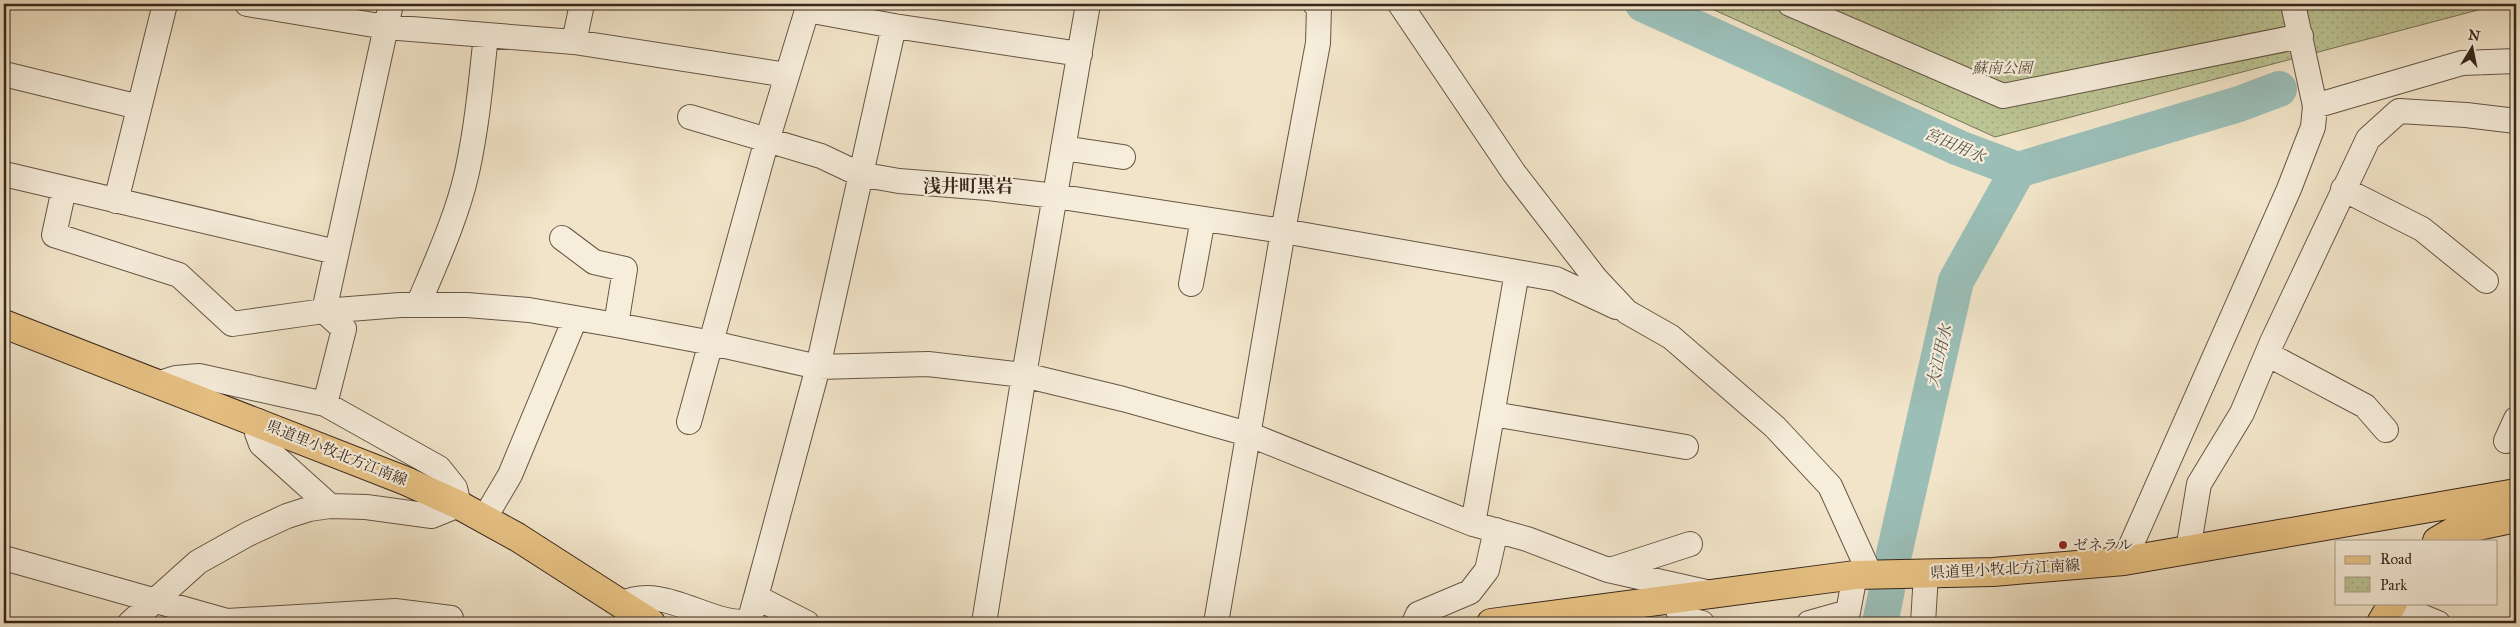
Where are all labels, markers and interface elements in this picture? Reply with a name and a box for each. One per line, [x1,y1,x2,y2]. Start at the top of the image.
north arrow [2448,22,2498,72]
text: N [2467,26,2482,45]
park label: 蘇南公園 [1972,59,2035,77]
water label: 宮田用水 [1922,124,1990,167]
district label: 浅井町黒岩 [923,175,1013,197]
water label: 大江用水 [1923,321,1956,389]
street label: 県道里小牧北方江南線 [264,417,410,489]
place label: ゼネラル [2073,536,2133,554]
marker: ゼネラル [2057,539,2069,551]
legend [2335,540,2498,604]
text: Road [2380,550,2412,568]
street label: 県道里小牧北方江南線 [1930,556,2080,582]
text: Park [2380,576,2407,594]

